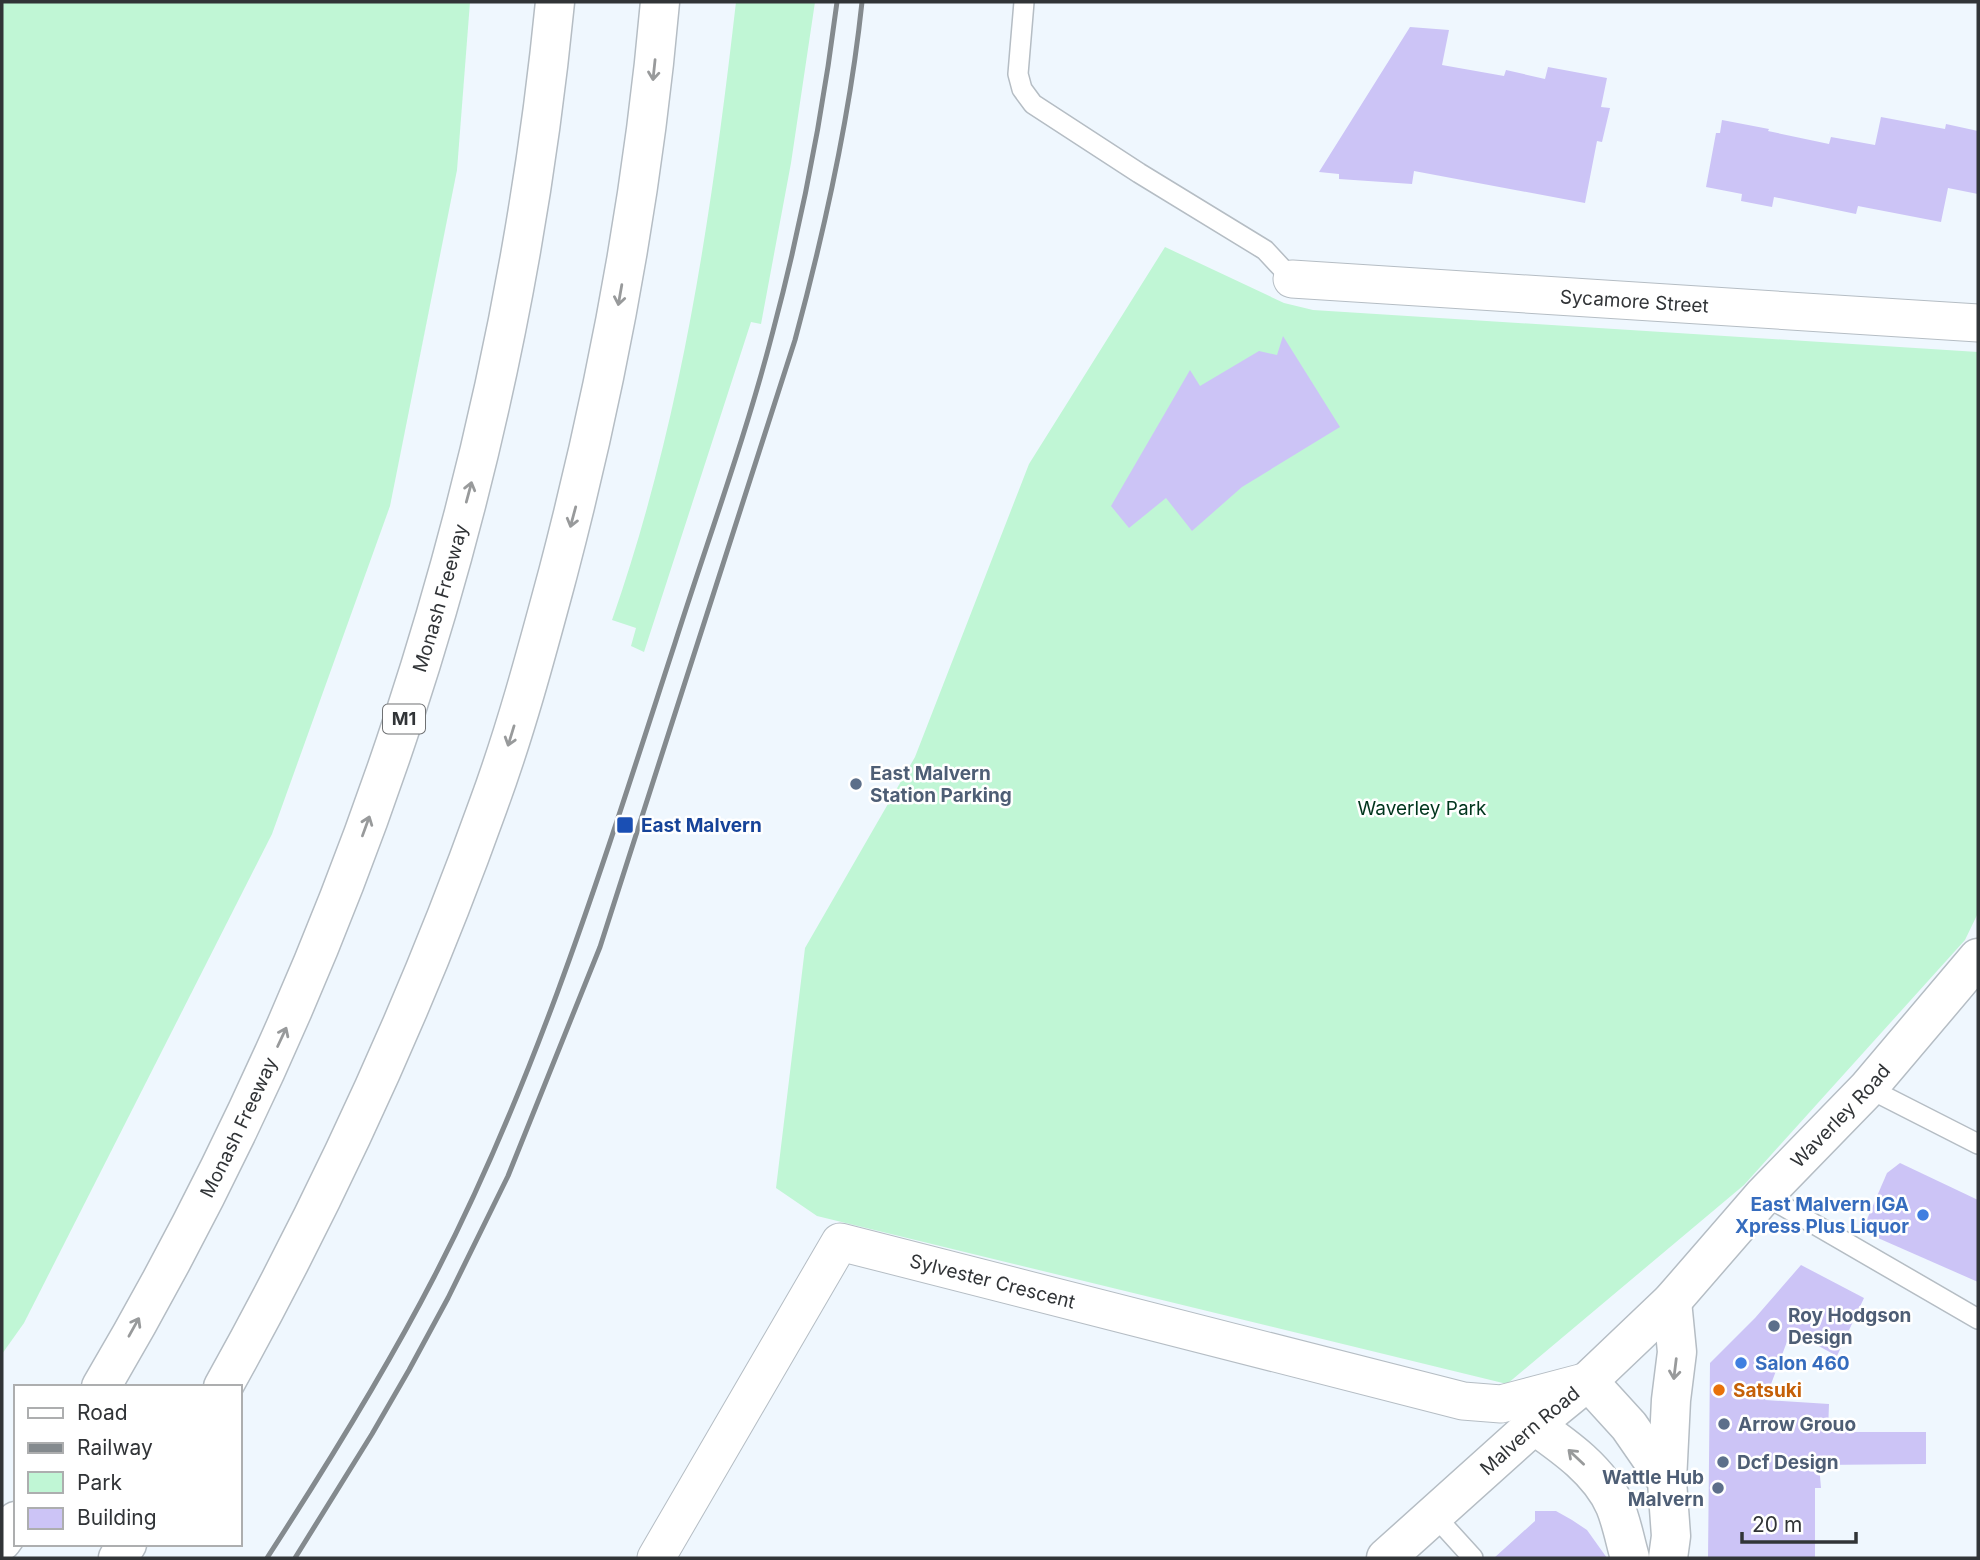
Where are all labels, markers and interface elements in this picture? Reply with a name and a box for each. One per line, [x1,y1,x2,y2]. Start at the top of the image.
one-way arrow [647,58,660,81]
one-way arrow [613,283,626,306]
street label: Sycamore Street [1559,285,1709,318]
one-way arrow [463,481,476,504]
one-way arrow [565,506,578,528]
street label: Monash Freeway [408,521,473,675]
road number: M1 [383,704,425,734]
one-way arrow [503,725,516,747]
place label: East Malvern Station Parking [870,762,1012,807]
marker: East Malvern Station Parking [848,776,864,792]
park label: Waverley Park [1358,797,1487,820]
place label: East Malvern [641,814,762,837]
marker: East Malvern [615,815,635,835]
one-way arrow [361,816,373,838]
one-way arrow [275,1027,289,1048]
street label: Monash Freeway [196,1053,282,1202]
street label: Waverley Road [1786,1060,1895,1173]
place label: East Malvern IGA Xpress Plus Liquor [1735,1193,1909,1238]
marker: East Malvern IGA Xpress Plus Liquor [1915,1207,1931,1223]
street label: Sylvester Crescent [907,1249,1078,1314]
place label: Roy Hodgson Design [1788,1304,1911,1349]
one-way arrow [127,1318,141,1338]
marker: Roy Hodgson Design [1766,1318,1782,1334]
place label: Salon 460 [1755,1352,1850,1375]
marker: Salon 460 [1733,1355,1749,1371]
one-way arrow [1668,1357,1681,1380]
place label: Satsuki [1733,1379,1802,1402]
street label: Malvern Road [1475,1382,1584,1480]
marker: Satsuki [1711,1382,1727,1398]
legend [14,1385,242,1546]
text: Road [77,1400,128,1425]
place label: Arrow Grouo [1738,1413,1856,1436]
marker: Arrow Grouo [1716,1416,1732,1432]
text: Railway [77,1435,153,1460]
one-way arrow [1568,1449,1585,1466]
place label: Dcf Design [1737,1451,1839,1474]
marker: Dcf Design [1715,1454,1731,1470]
place label: Wattle Hub Malvern [1602,1466,1704,1511]
text: Park [77,1470,122,1495]
marker: Wattle Hub Malvern [1710,1480,1726,1496]
scale bar [1742,1500,1856,1544]
text: Building [77,1505,157,1530]
text: 20 m [1752,1512,1802,1537]

